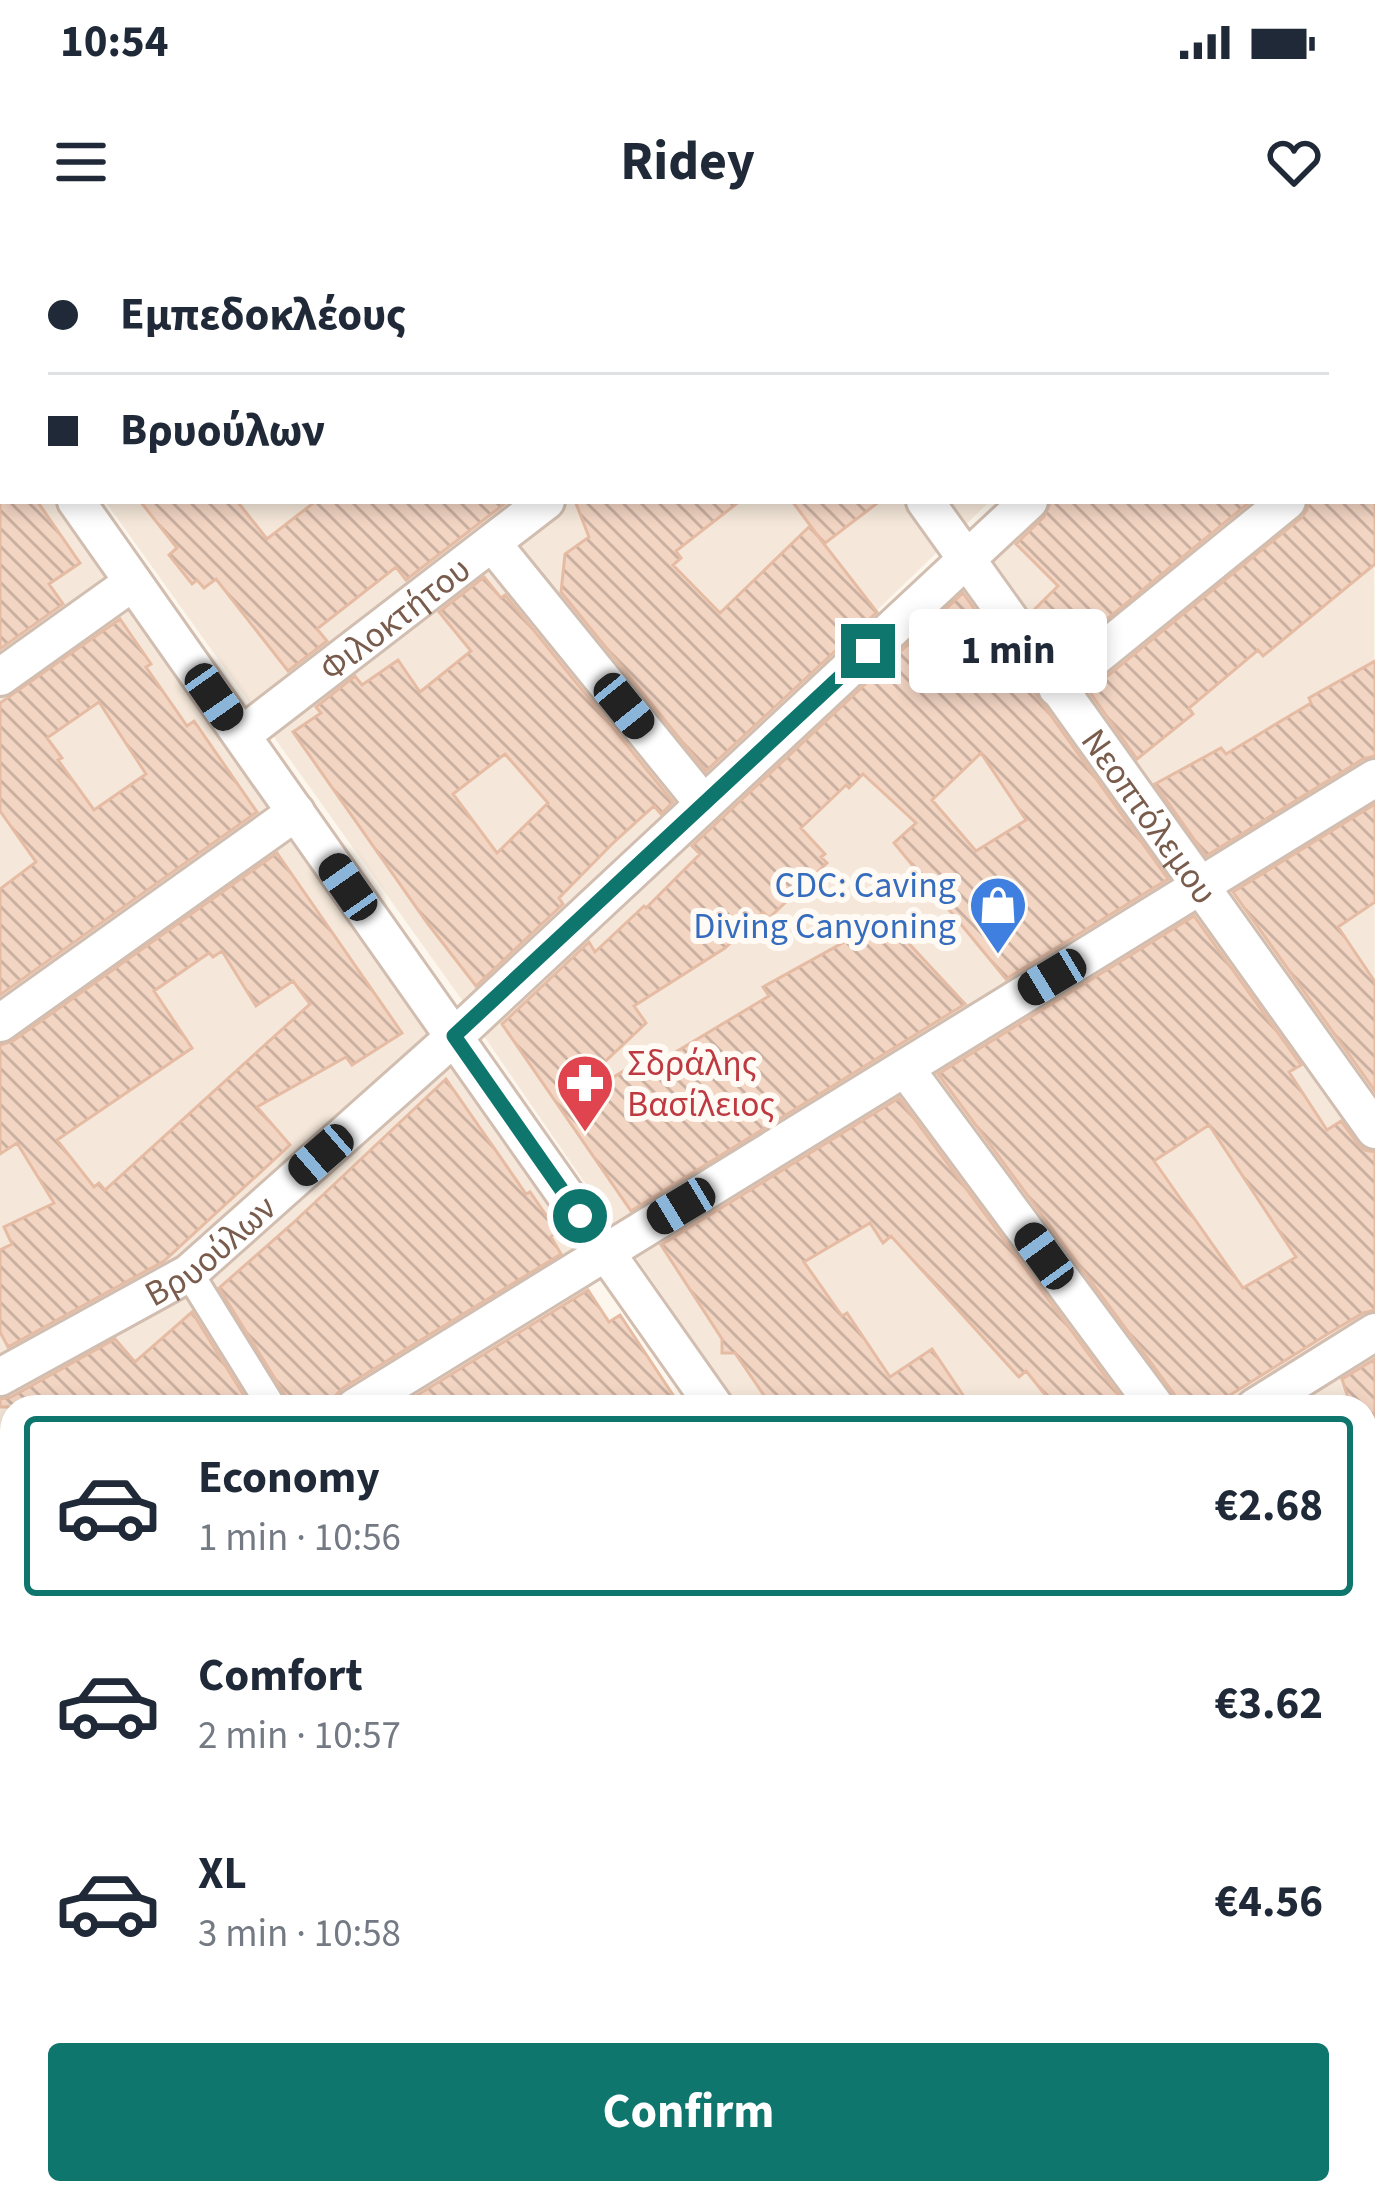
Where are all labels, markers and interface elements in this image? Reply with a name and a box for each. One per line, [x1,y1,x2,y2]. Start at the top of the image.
text: 10:54 [60,10,169,74]
text: Ridey [620,124,755,201]
icon: menu [48,129,114,195]
icon: heart [1261,129,1327,195]
text: Εμπεδοκλέους [120,283,406,347]
text: Βρυούλων [120,399,325,463]
street label: Φιλοκτήτου [309,544,481,694]
callout: 1 min [910,609,1108,693]
text: 1 min [961,623,1055,679]
route end [841,624,895,678]
car [179,657,249,737]
car [587,667,661,745]
street label: Νεοπτόλεμου [1069,718,1229,915]
car [313,847,383,927]
place label: CDC: Caving Diving Canyoning [693,860,956,952]
shop icon: CDC: Caving Diving Canyoning [967,874,1029,956]
car [1012,943,1092,1011]
place label: Σδράλης Βασίλειος [627,1038,775,1130]
pharmacy icon: Σδράλης Βασίλειος [554,1052,616,1134]
car [282,1118,360,1192]
car [641,1172,721,1240]
street label: Βρυούλων [136,1183,288,1320]
route start [553,1189,607,1243]
car [1008,1216,1080,1296]
text: Economy [198,1446,380,1510]
icon: car [54,1452,162,1560]
text: €2.68 [1214,1474,1323,1538]
text: 1 min · 10:56 [198,1510,401,1566]
text: Comfort [198,1644,363,1708]
icon: car [54,1650,162,1758]
text: €3.62 [1214,1672,1323,1736]
text: 2 min · 10:57 [198,1708,401,1764]
text: XL [198,1842,247,1906]
icon: car [54,1848,162,1956]
text: €4.56 [1214,1870,1323,1934]
text: 3 min · 10:58 [198,1906,401,1962]
button: Confirm [48,2043,1329,2181]

